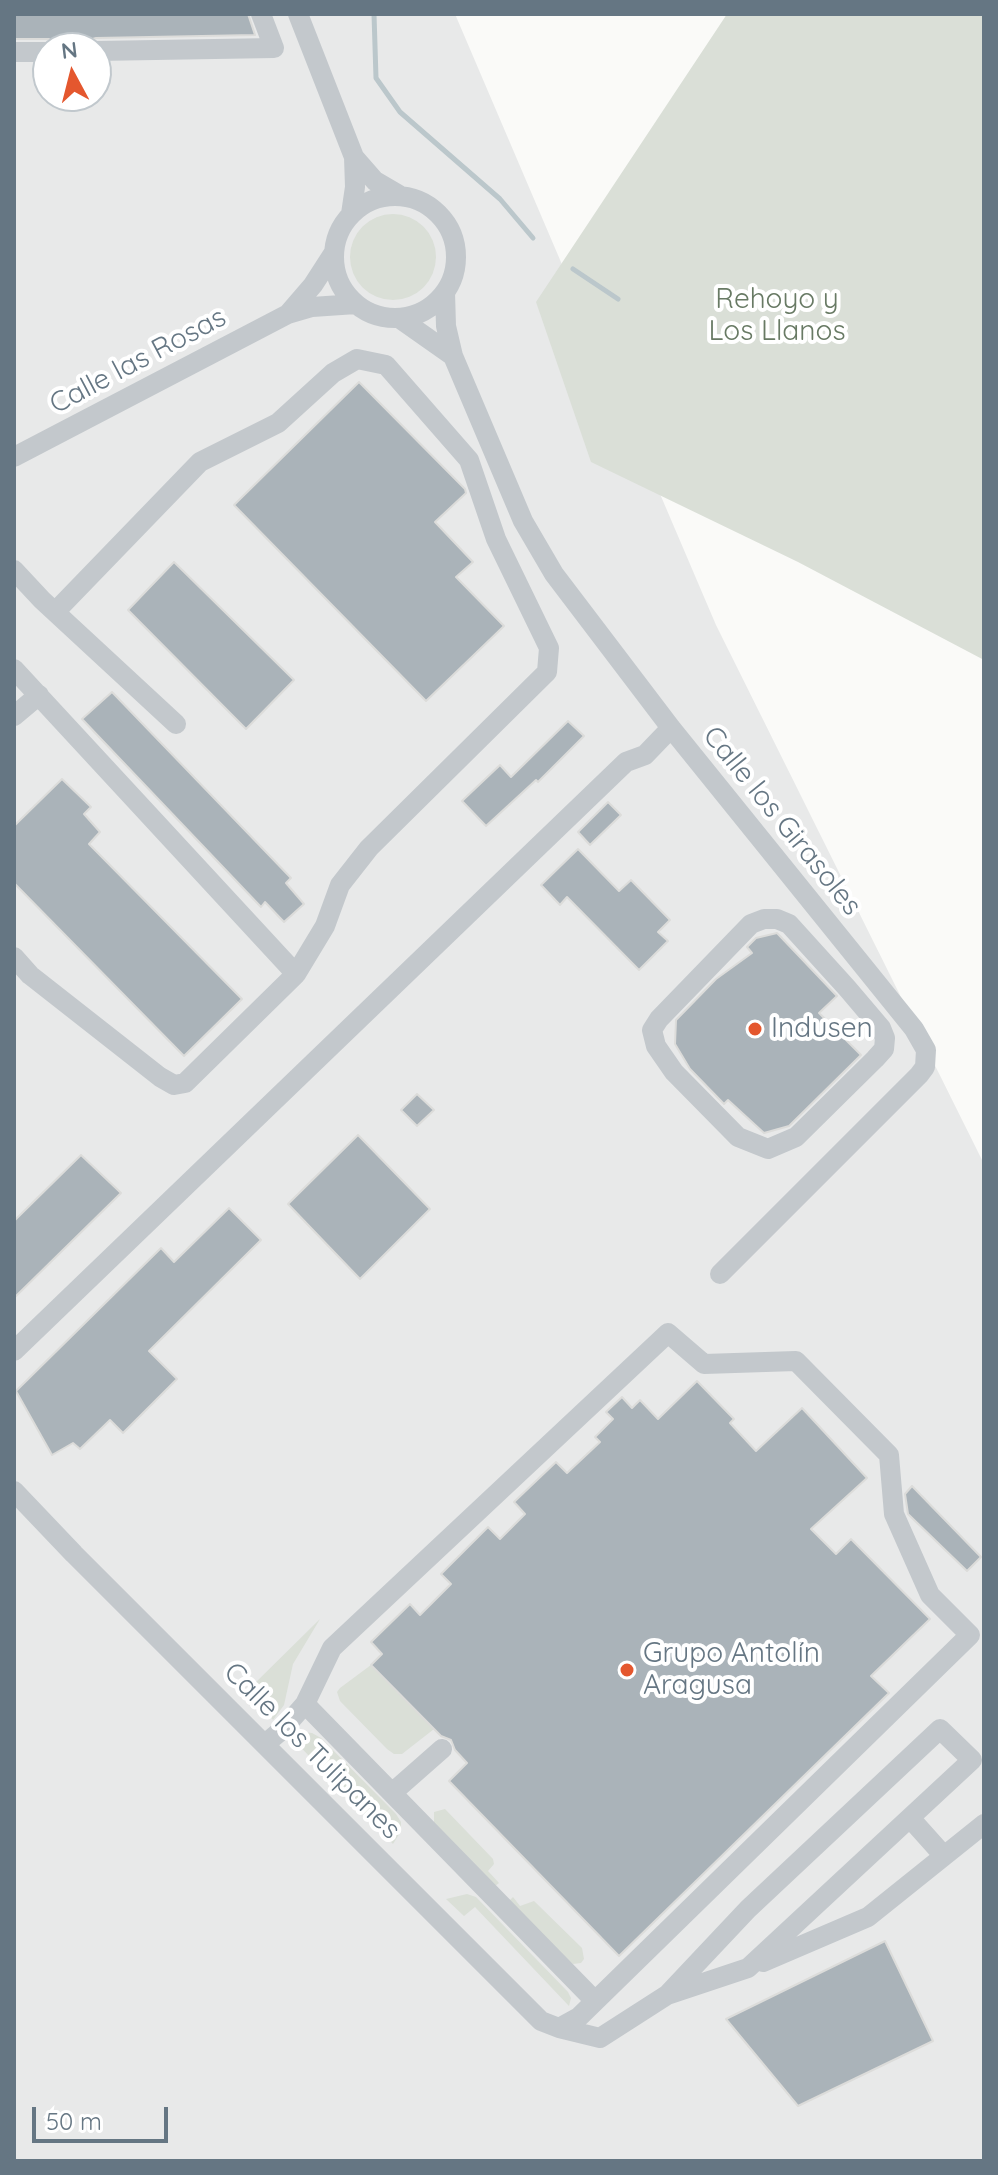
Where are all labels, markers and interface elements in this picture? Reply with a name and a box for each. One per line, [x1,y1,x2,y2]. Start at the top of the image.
north arrow [32,32,112,112]
text: N [60,35,79,65]
park label: Rehoyo y Los Llanos [708,283,846,349]
street label: Calle las Rosas [44,301,232,421]
street label: Calle los Girasoles [696,720,868,922]
place label: Indusen [771,1012,873,1046]
marker: Indusen [746,1020,764,1038]
place label: Grupo Antolín Aragusa [643,1637,820,1703]
street label: Calle los Tulipanes [217,1656,407,1846]
marker: Grupo Antolín Aragusa [618,1661,636,1679]
scale bar [36,2091,172,2141]
text: 50 m [46,2106,102,2136]

